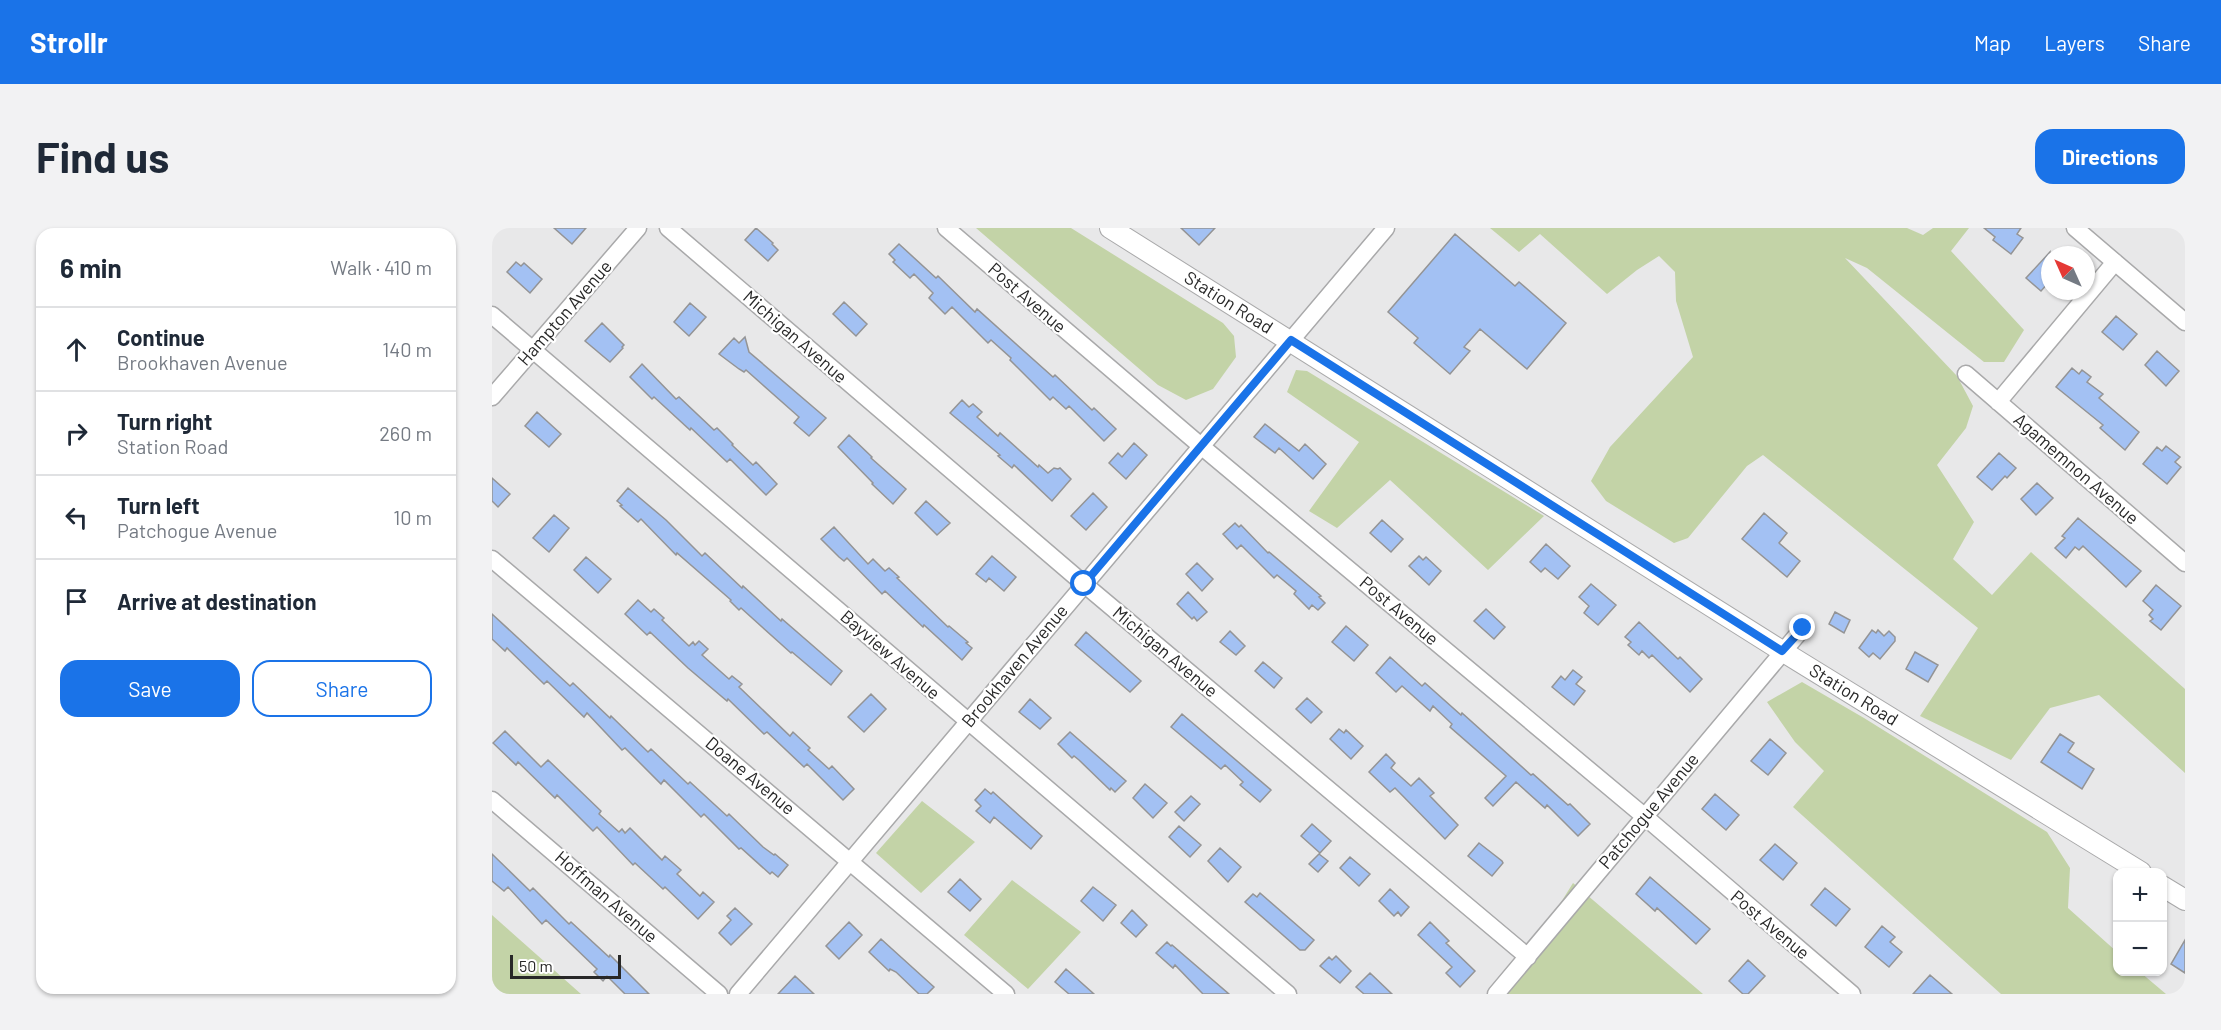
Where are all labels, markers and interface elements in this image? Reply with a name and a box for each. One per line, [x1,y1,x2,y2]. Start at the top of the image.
text: Strollr [30,25,108,59]
text: Map [1974,30,2011,55]
text: Layers [2044,30,2105,55]
text: Share [2138,30,2191,55]
button: Directions [2035,129,2185,184]
text: Find us [36,131,169,181]
north arrow [2041,246,2095,300]
text: 6 min [60,252,122,283]
text: Walk · 410 m [330,255,432,279]
street label: Hampton Avenue [513,255,616,370]
street label: Post Avenue [984,257,1071,337]
street label: Station Road [1181,266,1277,338]
street label: Michigan Avenue [739,285,852,387]
text: Continue [117,324,205,350]
icon: ahead [60,333,93,366]
text: 140 m [382,337,432,361]
text: Brookhaven Avenue [117,350,288,374]
text: Turn right [117,408,212,434]
street label: Agamemnon Avenue [2010,408,2144,529]
icon: right [60,417,93,450]
text: 260 m [379,421,432,445]
text: Station Road [117,434,228,458]
text: Turn left [117,492,200,518]
icon: left [60,501,93,534]
text: 10 m [393,505,432,529]
text: Patchogue Avenue [117,518,277,542]
route start [1070,570,1096,596]
street label: Post Avenue [1356,571,1444,650]
icon: arrive [60,585,93,618]
text: Arrive at destination [117,588,316,614]
street label: Brookhaven Avenue [956,599,1072,731]
street label: Michigan Avenue [1109,601,1223,702]
street label: Bayview Avenue [836,605,945,704]
route end [1789,614,1815,640]
street label: Station Road [1806,658,1902,730]
button: Save [60,660,240,717]
button: Share [252,660,432,717]
street label: Doane Avenue [701,731,800,819]
street label: Patchogue Avenue [1593,748,1703,873]
street label: Hoffman Avenue [551,846,663,947]
map controls [2113,868,2167,976]
button: + [2113,868,2167,922]
street label: Post Avenue [1727,885,1815,964]
button: − [2113,922,2167,976]
scale bar [510,952,621,980]
text: 50 m [519,956,553,975]

